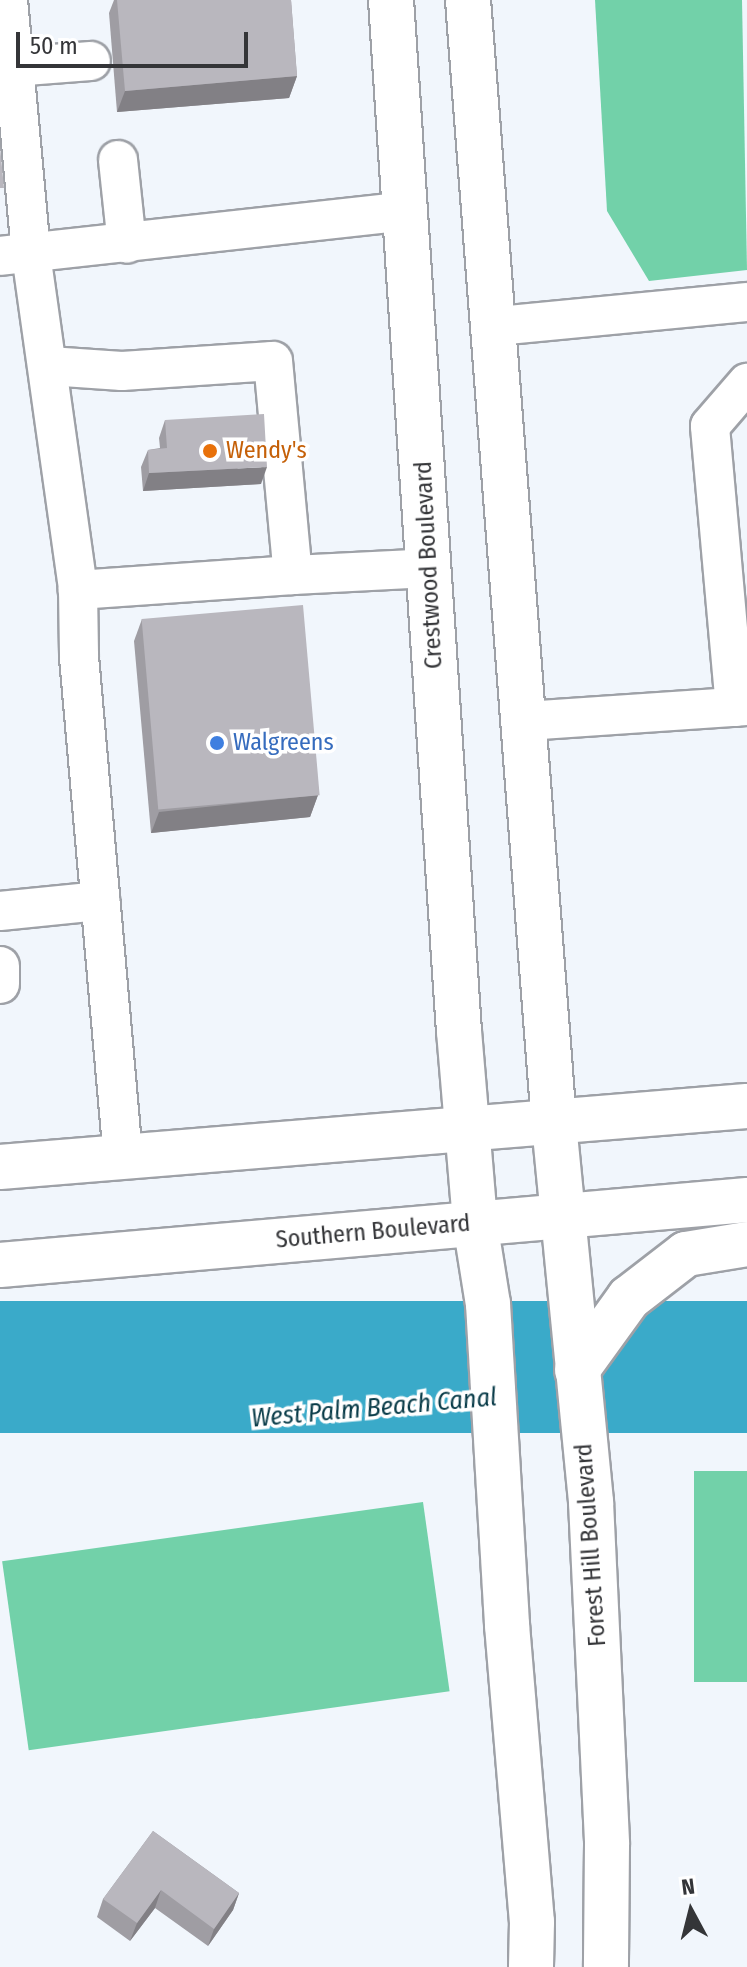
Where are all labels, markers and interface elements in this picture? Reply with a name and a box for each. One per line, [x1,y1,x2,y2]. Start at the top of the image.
scale bar [20,16,252,66]
text: 50 m [30,32,78,60]
place label: Wendy's [226,437,307,465]
marker: Wendy's [201,442,219,460]
street label: Crestwood Boulevard [409,460,449,670]
place label: Walgreens [233,729,334,757]
marker: Walgreens [208,734,226,752]
street label: Southern Boulevard [275,1209,471,1255]
water label: West Palm Beach Canal [250,1382,498,1434]
street label: Forest Hill Boulevard [570,1443,612,1647]
north arrow [651,1871,731,1951]
text: N [680,1872,696,1901]

